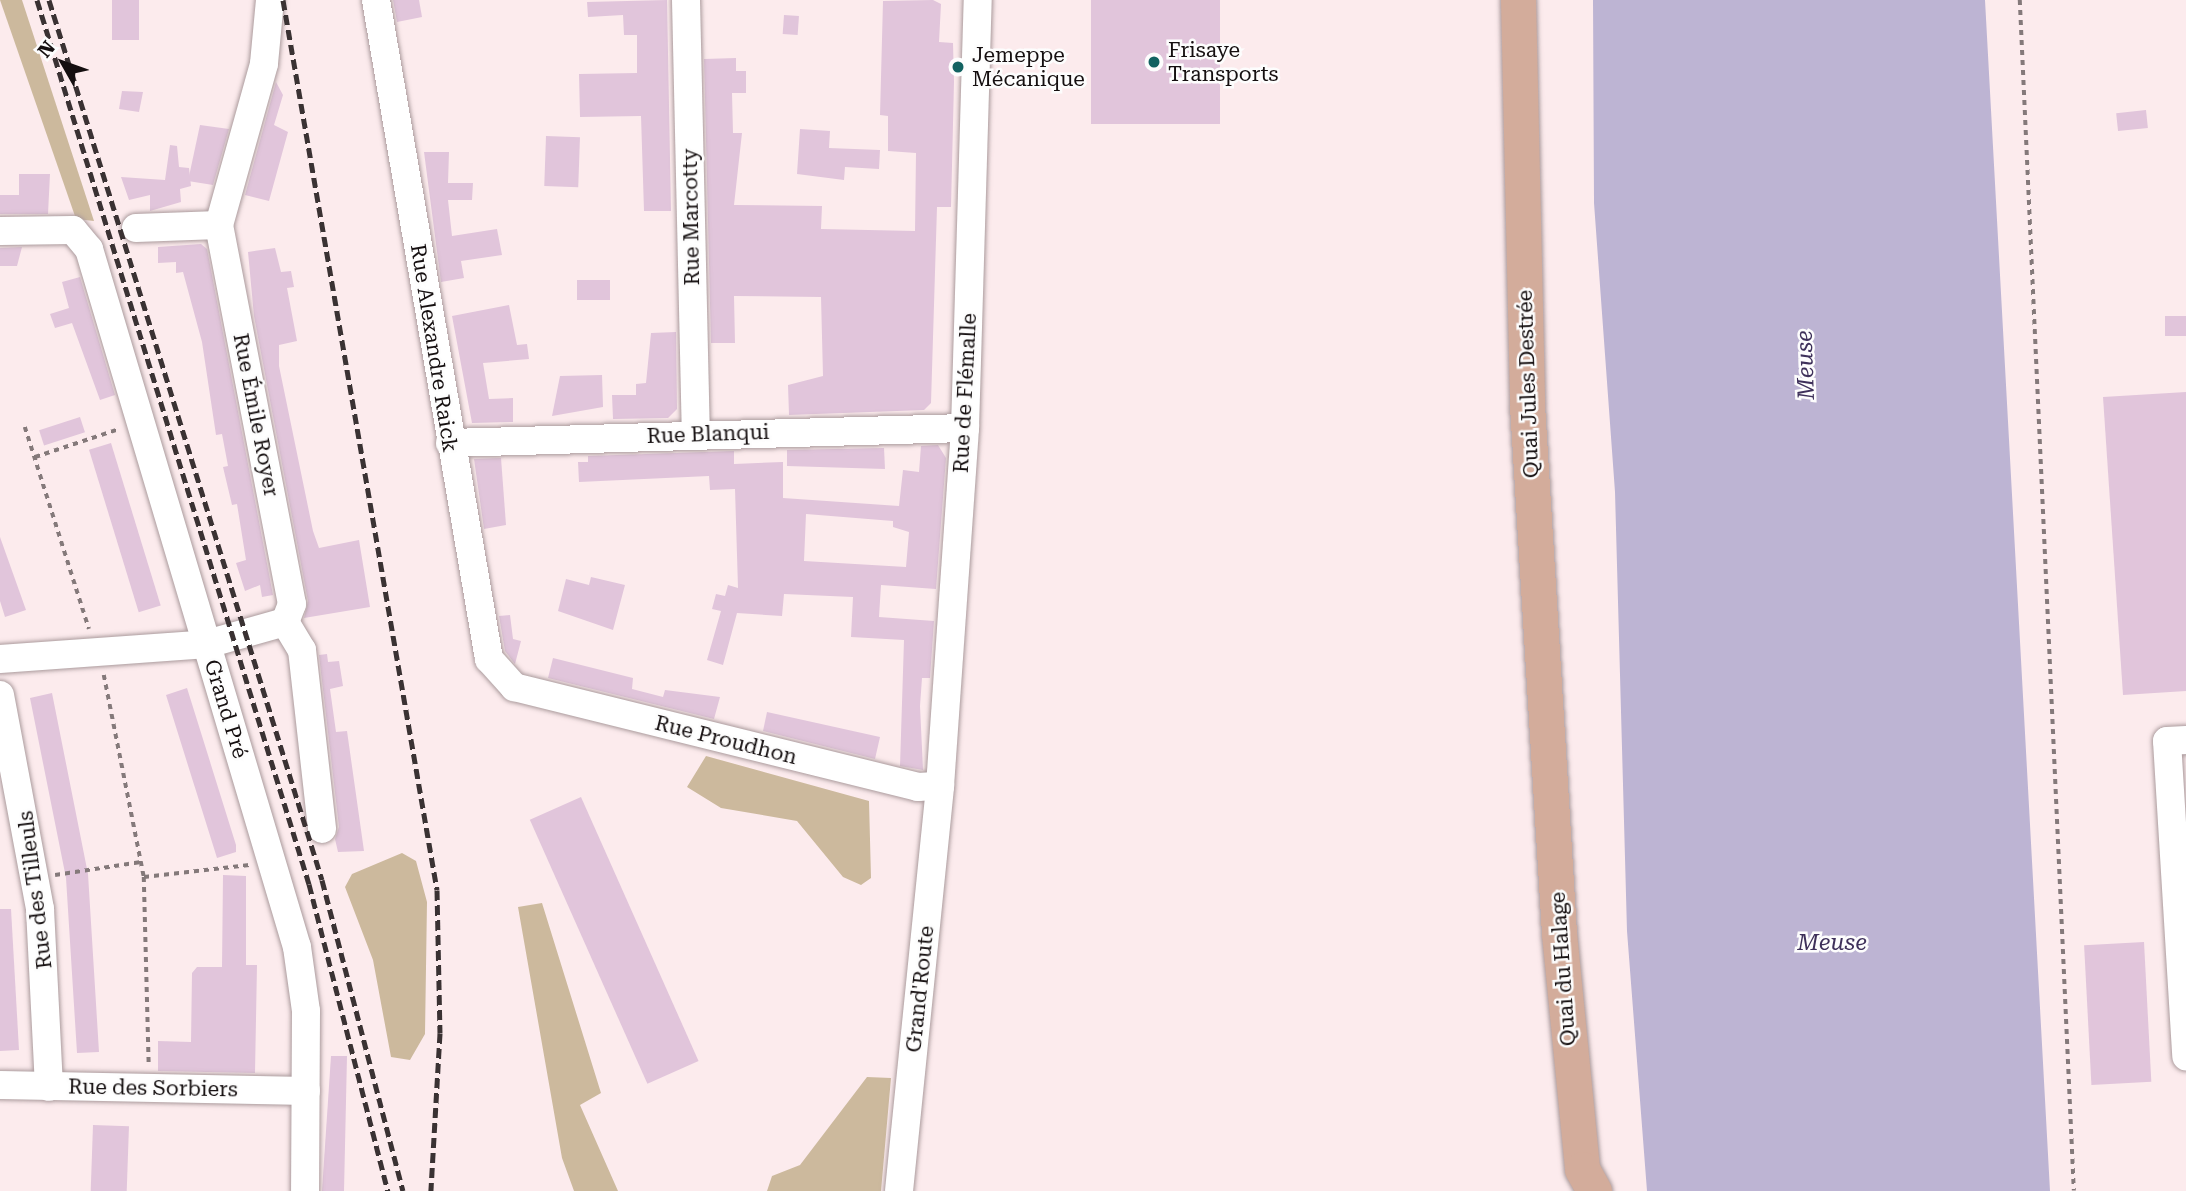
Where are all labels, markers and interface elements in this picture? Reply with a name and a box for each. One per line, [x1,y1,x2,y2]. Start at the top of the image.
north arrow [28,28,98,98]
text: N [33,36,60,62]
place label: Frisaye Transports [1168,37,1278,87]
place label: Jemeppe Mécanique [972,42,1085,92]
marker: Frisaye Transports [1146,54,1162,70]
marker: Jemeppe Mécanique [950,59,966,75]
street label: Rue Marcotty [677,148,705,286]
street label: Rue Alexandre Raick [405,242,463,454]
street label: Quai Jules Destrée [1512,289,1544,479]
street label: Rue de Flémalle [948,312,982,474]
water label: Meuse [1791,330,1821,400]
street label: Rue Émile Royer [228,331,284,499]
street label: Rue Blanqui [646,419,770,449]
street label: Grand Pré [199,657,253,761]
street label: Rue Proudhon [652,710,800,770]
street label: Rue des Tilleuls [13,809,57,971]
street label: Quai du Halage [1545,891,1581,1047]
street label: Grand'Route [901,924,939,1054]
water label: Meuse [1797,929,1867,957]
street label: Rue des Sorbiers [68,1074,238,1102]

